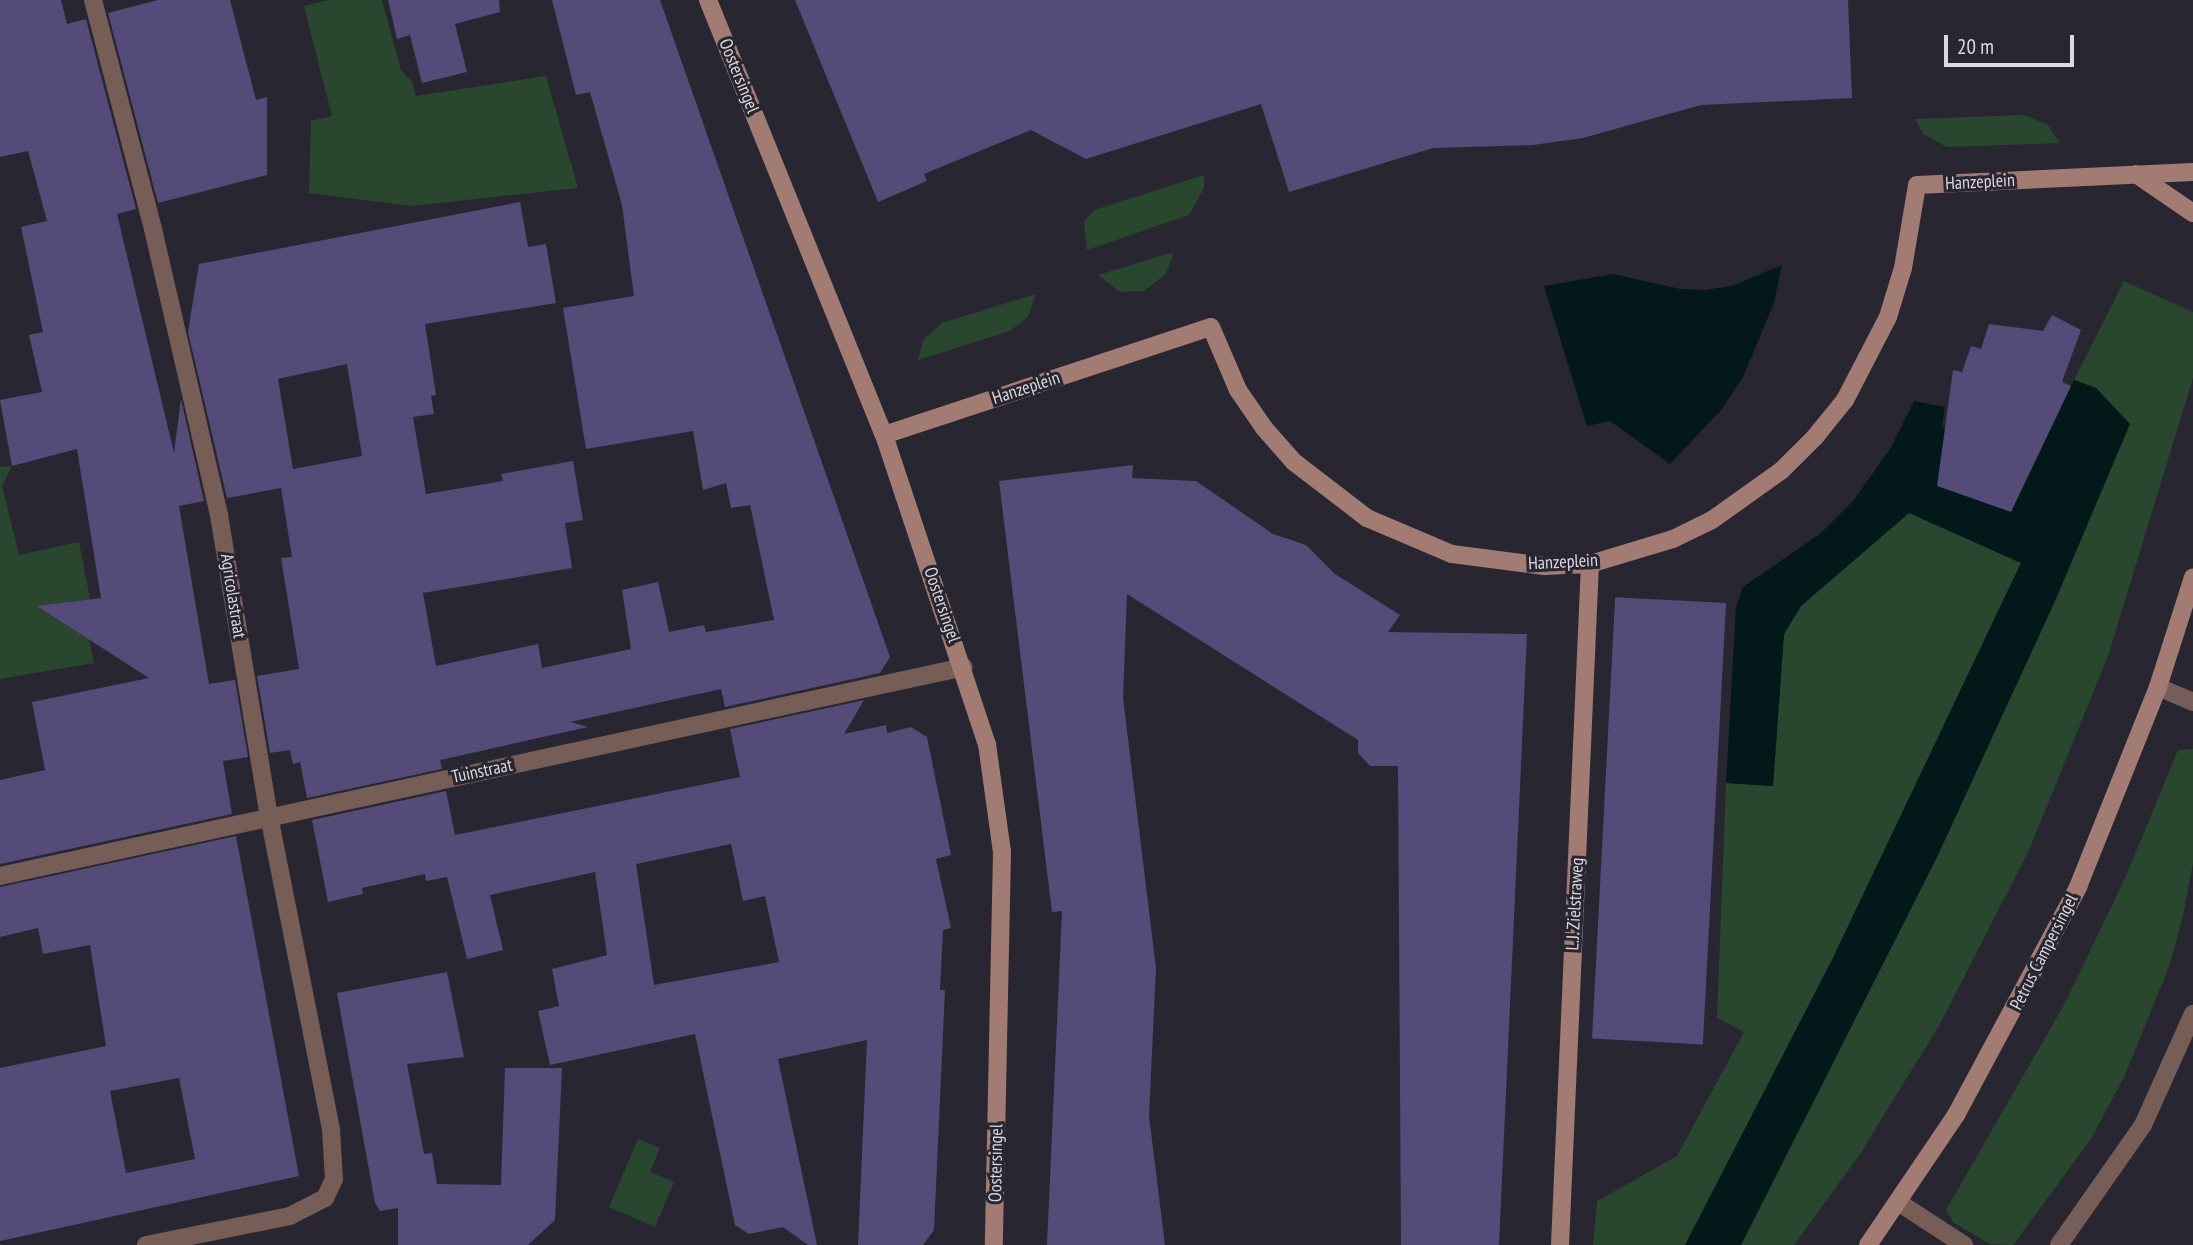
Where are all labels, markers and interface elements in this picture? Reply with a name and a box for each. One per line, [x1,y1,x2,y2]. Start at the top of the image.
scale bar [1948,21,2078,65]
text: 20 m [1957,33,1994,60]
street label: Oostersingel [714,36,764,116]
street label: Hanzeplein [1945,169,2015,195]
street label: Hanzeplein [990,367,1062,409]
street label: Hanzeplein [1528,549,1598,575]
street label: Agricolastraat [216,552,250,640]
street label: Oostersingel [919,565,965,645]
street label: Tuinstraat [450,754,514,788]
street label: L.J. Zielstraweg [1562,856,1588,952]
street label: Petrus Campersingel [2006,890,2082,1014]
street label: Oostersingel [985,1124,1007,1202]

